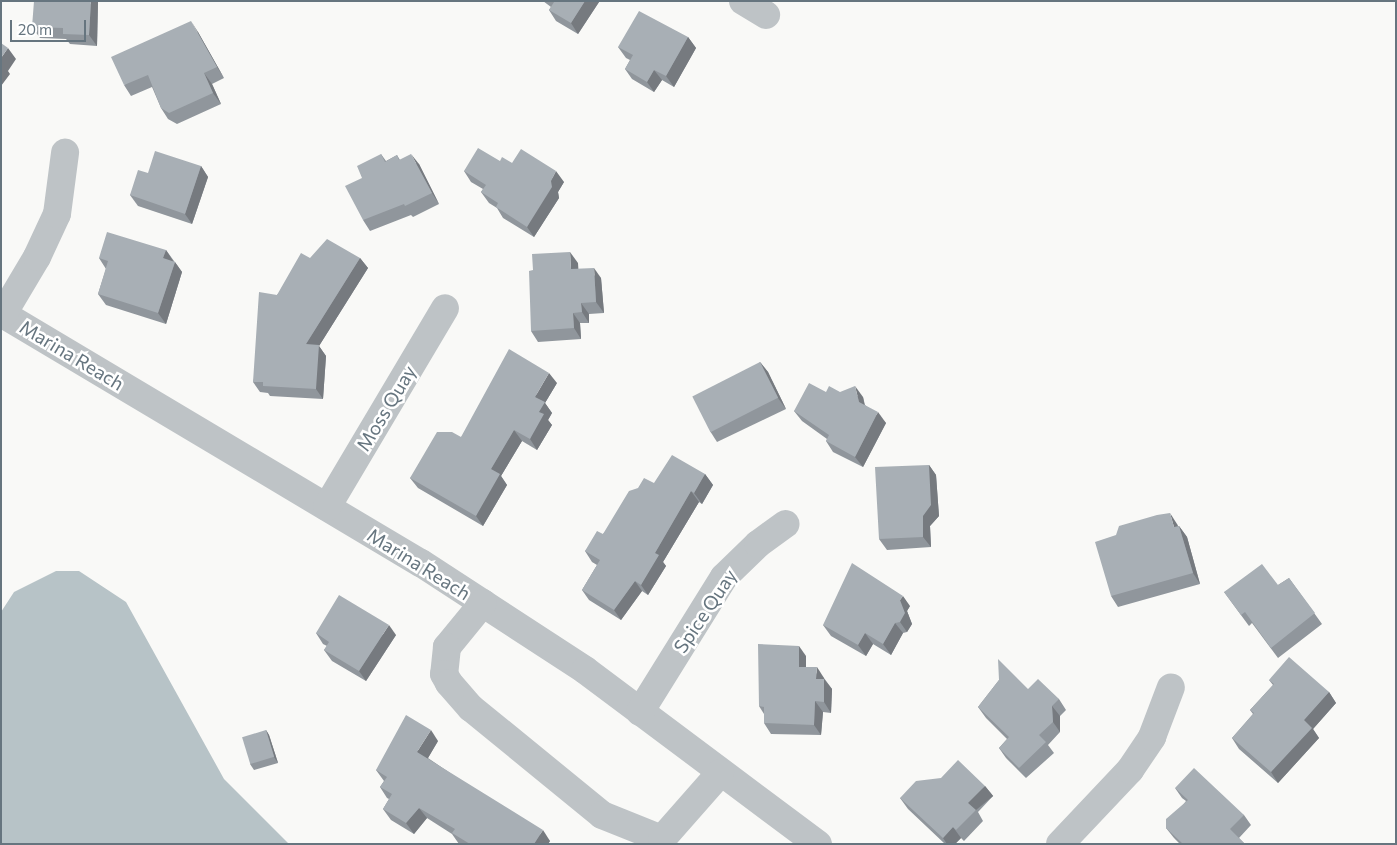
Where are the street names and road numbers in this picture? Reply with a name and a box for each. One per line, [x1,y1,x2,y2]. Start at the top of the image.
street label: Marina Reach [16,315,128,395]
street label: Moss Quay [352,361,420,455]
street label: Marina Reach [363,523,475,605]
street label: Spice Quay [669,565,741,657]

